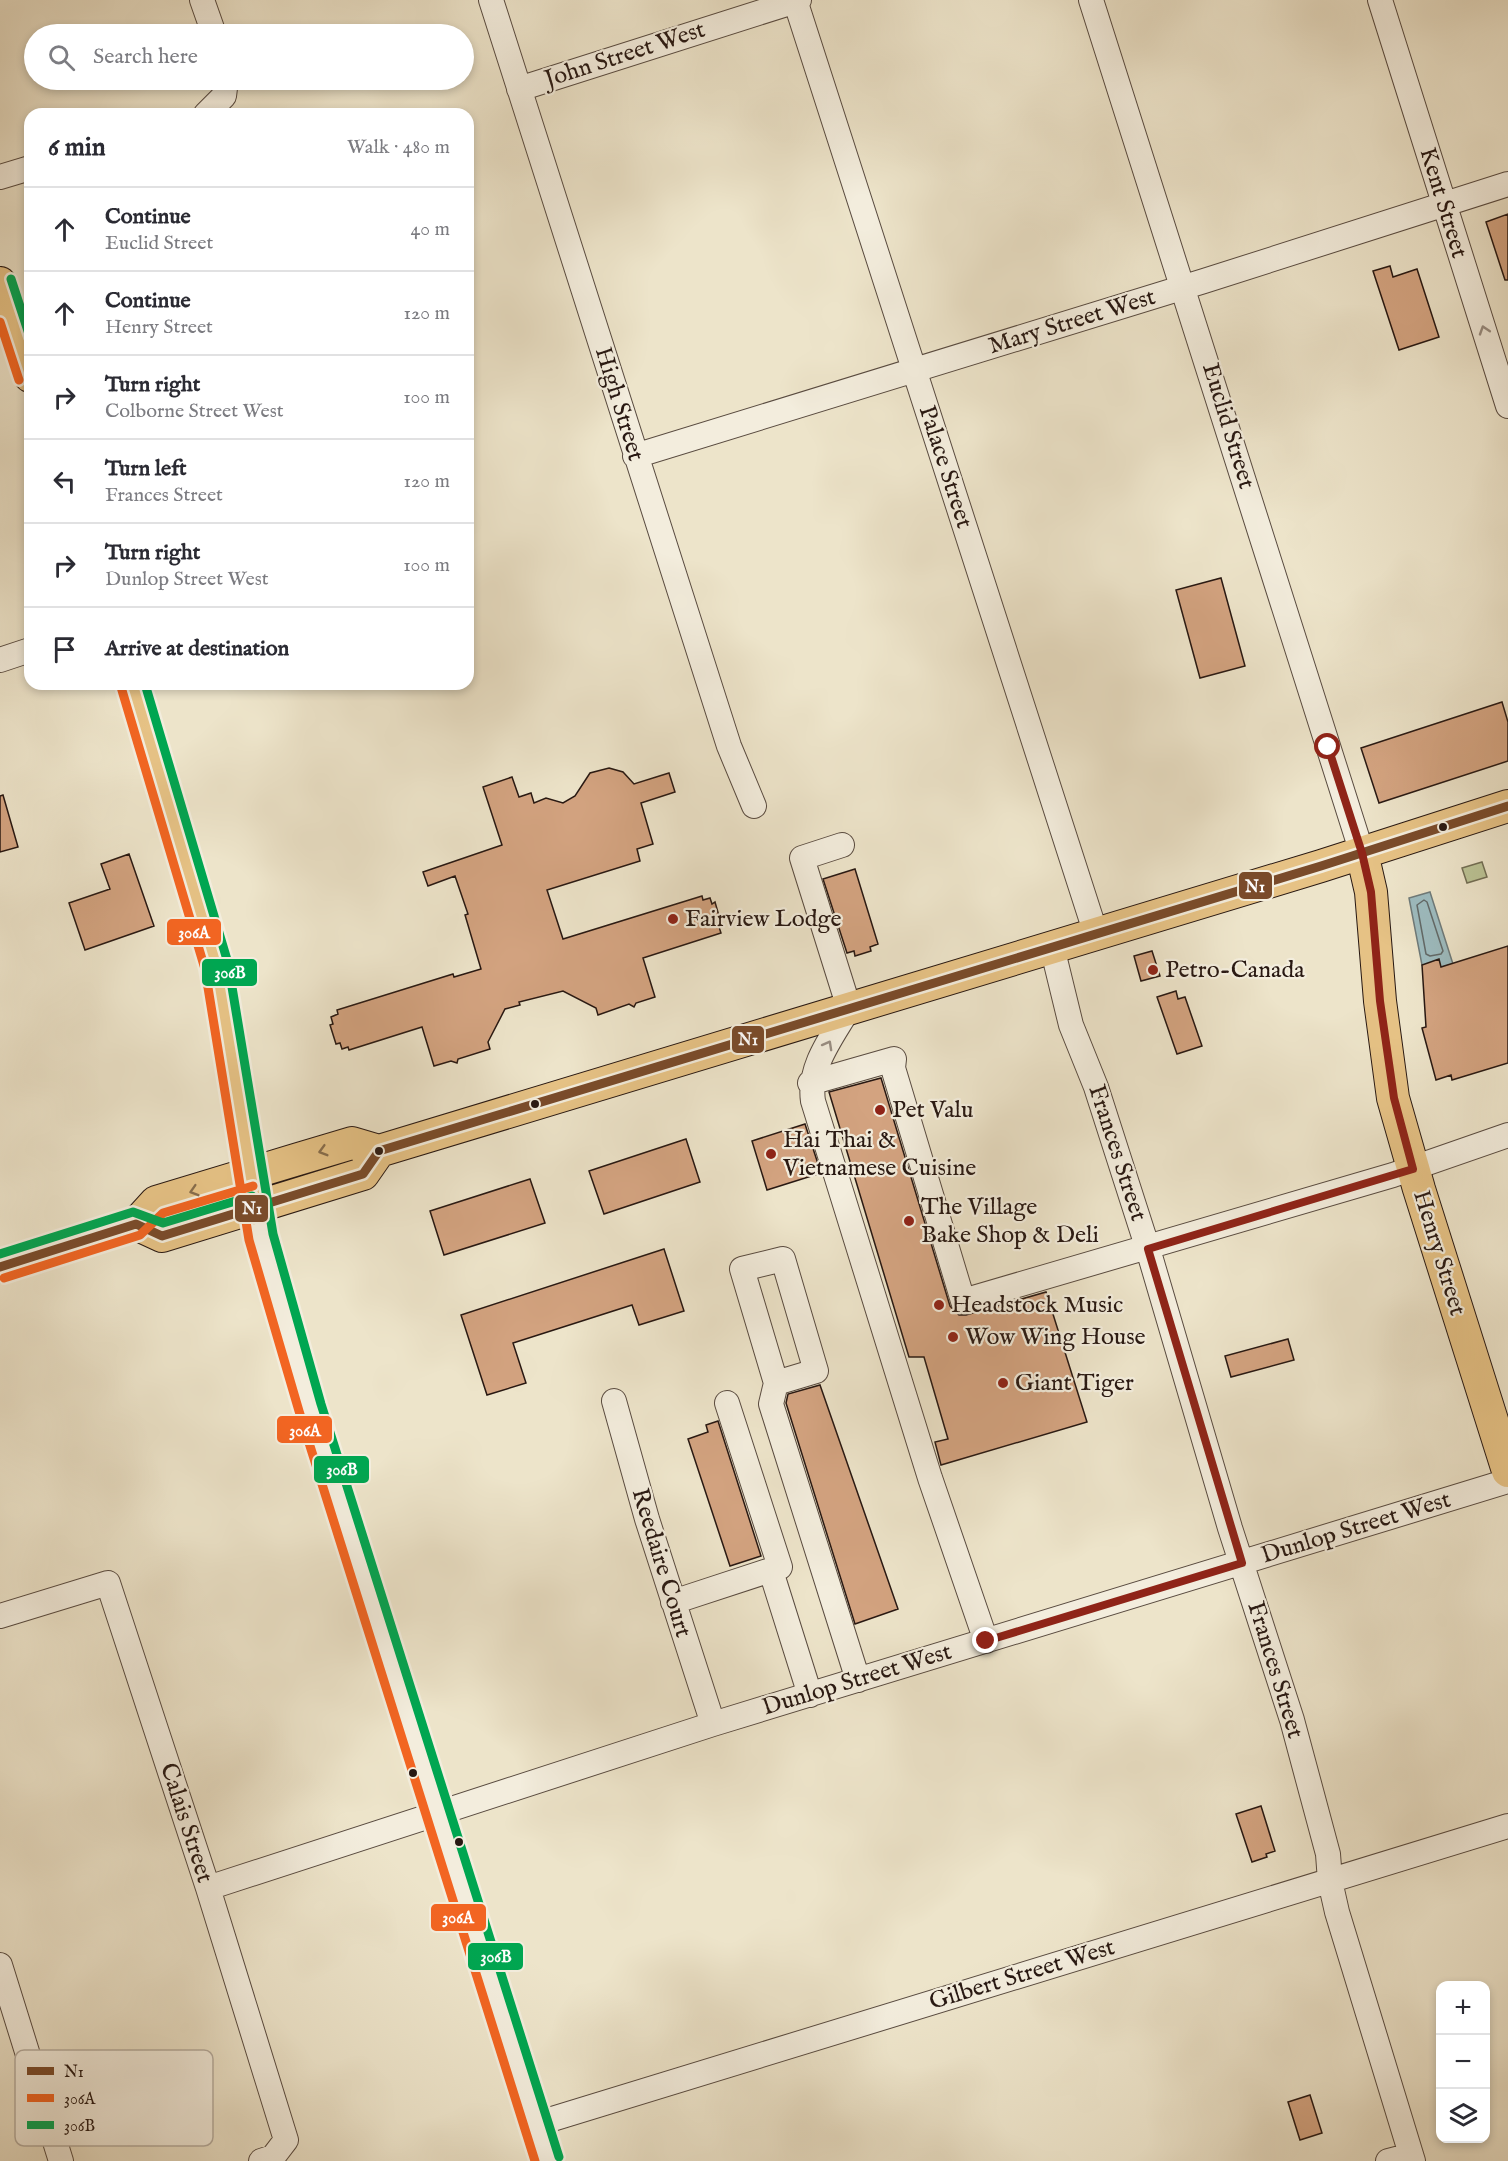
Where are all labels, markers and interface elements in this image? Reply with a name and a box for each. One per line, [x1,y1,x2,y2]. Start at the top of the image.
street label: John Street West [538,14,709,96]
search box [24,24,474,90]
icon: search [45,41,78,74]
text: Search here [93,43,198,71]
text: 6 min [48,131,106,164]
text: Walk · 480 m [347,135,450,160]
street label: Kent Street [1411,144,1475,262]
text: Continue [105,203,191,231]
icon: ahead [48,213,81,246]
text: 40 m [411,217,450,242]
text: Euclid Street [105,231,213,256]
street label: Mary Street West [985,282,1159,362]
text: Continue [105,287,191,315]
icon: ahead [48,297,81,330]
text: 120 m [404,301,450,326]
text: Henry Street [105,315,213,340]
one-way arrow [1479,325,1491,336]
street label: High Street [587,343,651,465]
street label: Euclid Street [1194,359,1262,493]
text: Turn right [105,371,200,399]
icon: right [48,381,81,414]
text: 100 m [403,385,450,410]
text: Colborne Street West [105,399,284,424]
street label: Palace Street [911,402,979,532]
text: Turn left [105,455,187,483]
icon: left [48,465,81,498]
text: 120 m [404,469,450,494]
text: Frances Street [105,483,223,508]
text: Turn right [105,539,200,567]
icon: right [48,549,81,582]
text: 100 m [403,553,450,578]
text: Dunlop Street West [105,567,269,592]
icon: arrive [48,633,81,666]
text: Arrive at destination [105,635,289,663]
route start [1314,733,1340,759]
unlabelled marker [1437,821,1449,833]
line badge: N1 [1238,871,1273,900]
text: N1 [1244,878,1265,898]
place label: Fairview Lodge [685,904,842,935]
marker: Fairview Lodge [666,912,680,926]
line badge: 306A [166,918,222,946]
text: 306A [178,924,211,944]
place label: Petro-Canada [1165,955,1305,986]
line badge: 306B [201,958,258,987]
marker: Petro-Canada [1146,963,1160,977]
text: 306B [214,964,246,984]
line badge: N1 [731,1025,765,1054]
text: N1 [737,1031,758,1051]
one-way arrow [821,1041,832,1051]
street label: Frances Street [1080,1081,1154,1225]
place label: Pet Valu [892,1095,973,1126]
unlabelled marker [529,1098,541,1110]
marker: Pet Valu [873,1103,887,1117]
place label: Hai Thai & Vietnamese Cuisine [782,1125,976,1184]
one-way arrow [318,1144,329,1156]
unlabelled marker [373,1145,385,1157]
marker: Hai Thai & Vietnamese Cuisine [764,1147,778,1161]
one-way arrow [189,1184,200,1196]
street label: Henry Street [1405,1187,1473,1319]
place label: The Village Bake Shop & Deli [921,1192,1099,1251]
line badge: N1 [234,1194,269,1223]
text: N1 [241,1200,262,1220]
marker: The Village Bake Shop & Deli [902,1214,916,1228]
place label: Headstock Music [951,1290,1123,1321]
marker: Headstock Music [932,1298,946,1312]
place label: Wow Wing House [965,1322,1146,1353]
marker: Wow Wing House [946,1330,960,1344]
place label: Giant Tiger [1015,1368,1134,1399]
marker: Giant Tiger [996,1376,1010,1390]
line badge: 306A [276,1415,333,1444]
text: 306A [289,1422,322,1442]
line badge: 306B [313,1455,370,1484]
text: 306B [326,1461,358,1481]
street label: Dunlop Street West [1258,1484,1454,1572]
street label: Reedaire Court [624,1485,698,1641]
street label: Frances Street [1239,1598,1311,1742]
route end [972,1627,998,1653]
street label: Dunlop Street West [759,1636,955,1724]
street label: Calais Street [152,1759,220,1887]
unlabelled marker [407,1767,419,1779]
unlabelled marker [453,1836,465,1848]
line badge: 306A [430,1903,487,1932]
text: 306A [442,1909,475,1929]
street label: Gilbert Street West [925,1932,1119,2018]
line badge: 306B [467,1942,524,1971]
text: 306B [480,1948,512,1968]
map controls [1436,1981,1490,2143]
button: + [1436,1981,1490,2035]
button: − [1436,2035,1490,2089]
legend [15,2050,213,2146]
text: N1 [64,2063,84,2083]
button: layers [1436,2089,1490,2143]
text: 306A [64,2090,97,2110]
text: 306B [64,2117,95,2137]

